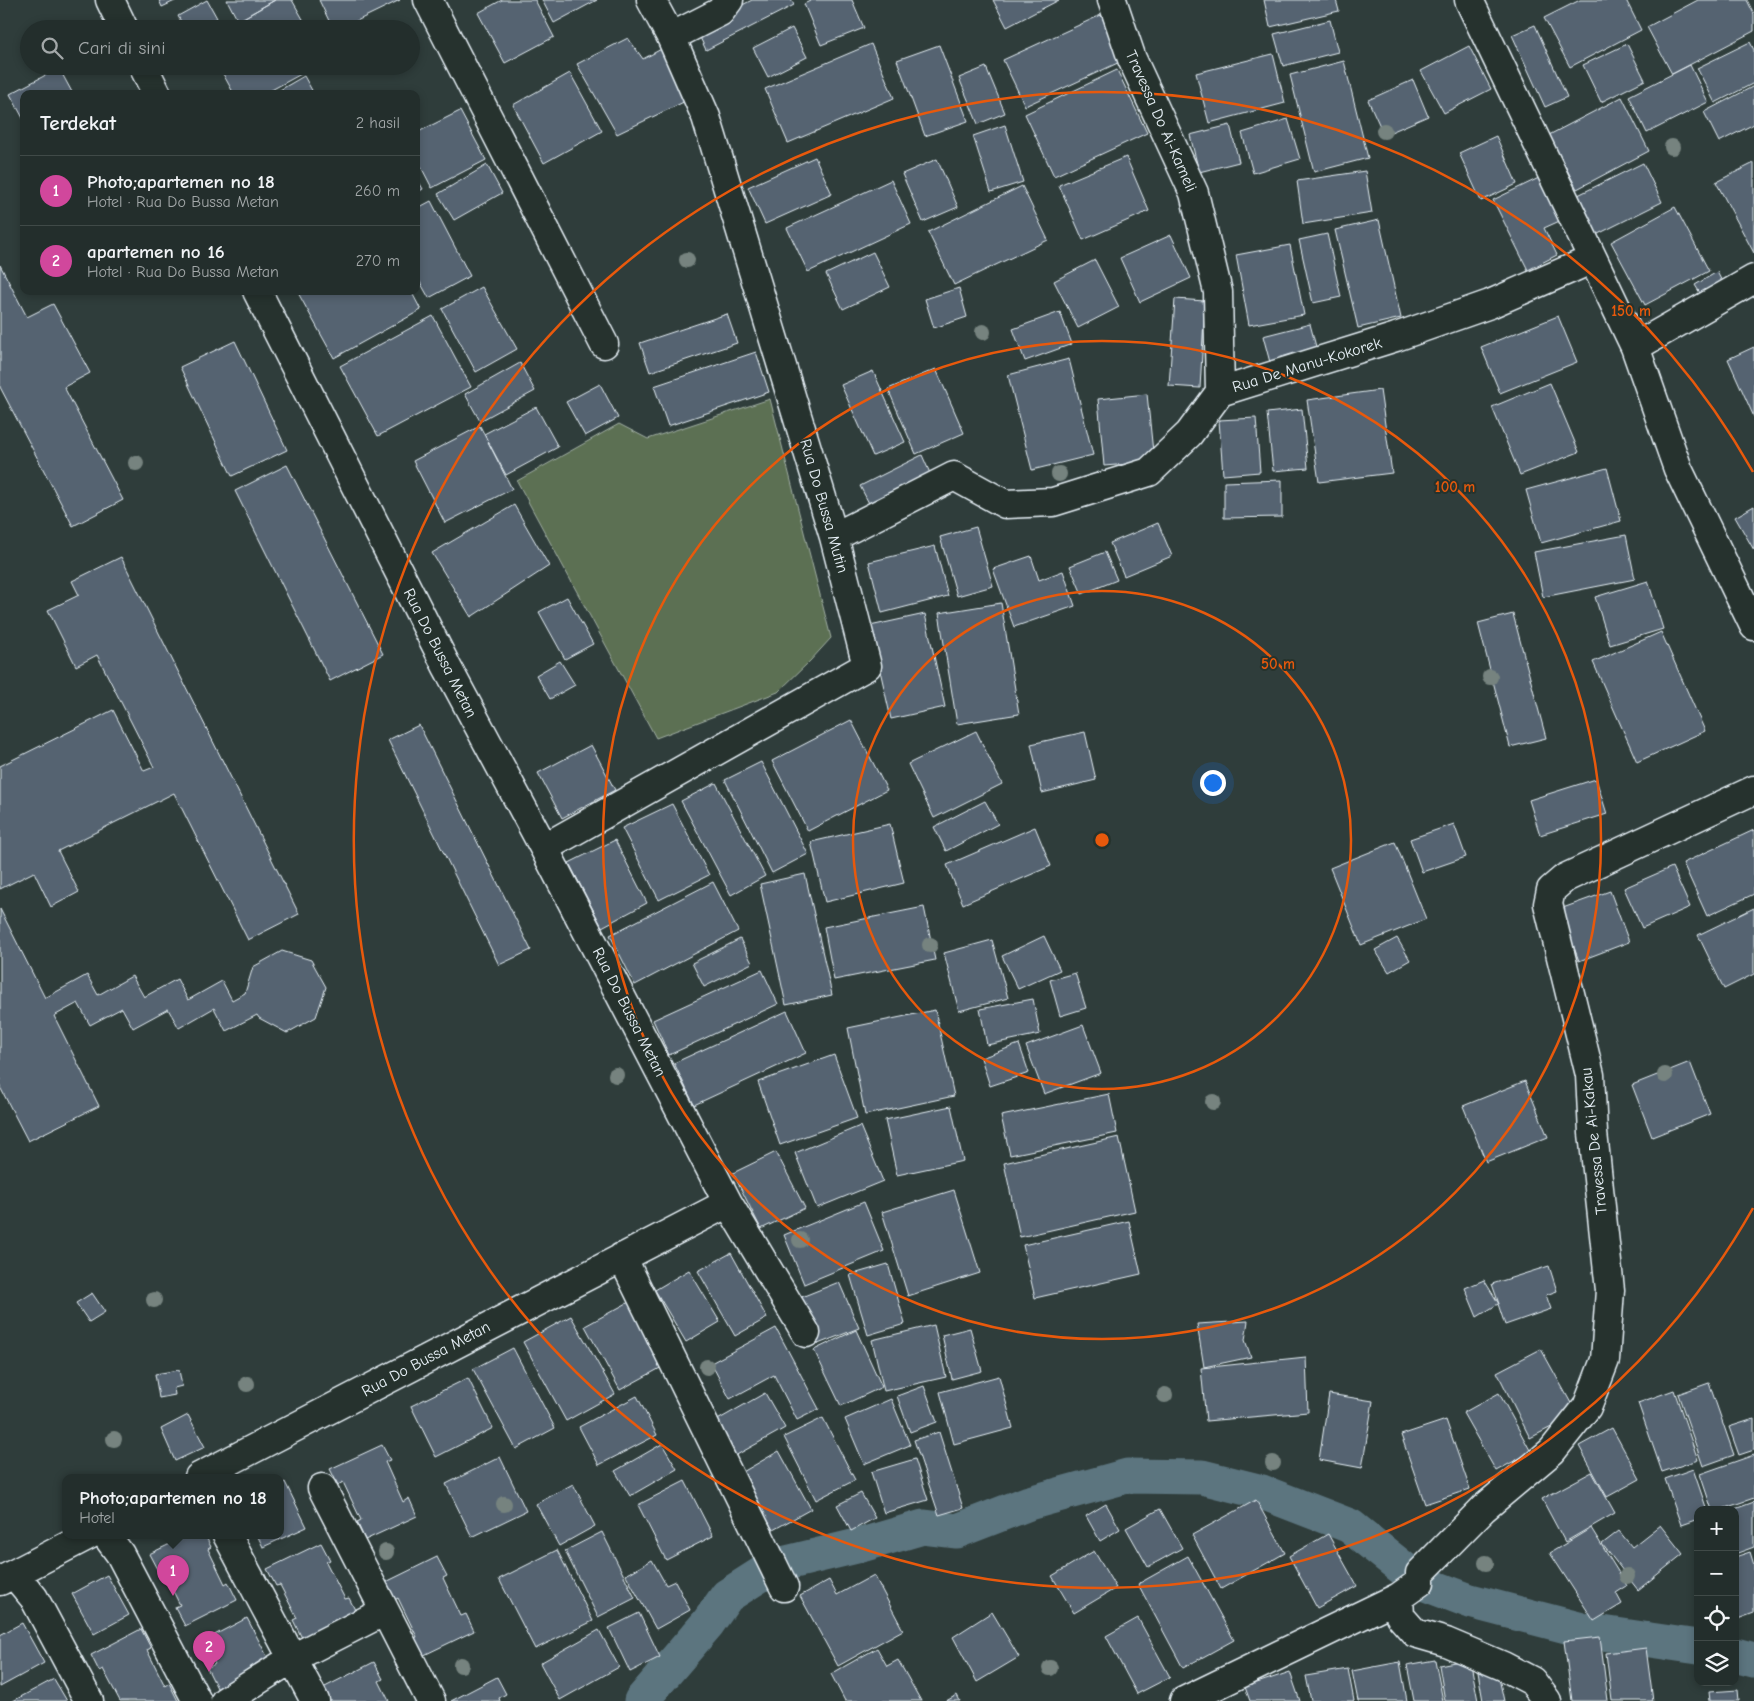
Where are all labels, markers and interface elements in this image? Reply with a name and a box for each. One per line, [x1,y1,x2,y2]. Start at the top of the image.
search box [20,20,420,75]
icon: search [38,34,66,62]
text: Cari di sini [78,37,165,59]
street label: Travessa Do Ai-Kameli [1122,48,1200,194]
text: Terdekat [40,111,116,135]
text: 2 hasil [356,114,400,132]
text: Photo;apartemen no 18 [87,171,275,193]
text: 1 [53,182,59,200]
text: 260 m [355,182,400,200]
text: Hotel · Rua Do Bussa Metan [87,193,279,211]
text: apartemen no 16 [87,241,225,263]
text: 2 [52,252,60,270]
text: 270 m [356,252,400,270]
text: Hotel · Rua Do Bussa Metan [87,263,279,281]
text: 150 m [1611,302,1651,320]
street label: Rua De Manu-Kokorek [1230,334,1384,396]
street label: Rua Do Bussa Mutin [796,437,852,575]
text: 100 m [1435,478,1475,496]
street label: Rua Do Bussa Metan [400,585,480,721]
text: 50 m [1261,655,1295,673]
your location [1200,770,1226,796]
centre of rings [1093,831,1111,849]
street label: Rua Do Bussa Metan [589,944,669,1080]
street label: Travessa De Ai-Kakau [1577,1067,1611,1215]
street label: Rua Do Bussa Metan [359,1318,493,1400]
popup [62,1474,284,1539]
text: Photo;apartemen no 18 [79,1487,267,1509]
map controls [1694,1506,1739,1686]
button: + [1694,1506,1739,1551]
text: Hotel [79,1509,115,1527]
button: − [1694,1551,1739,1596]
pin: 1 [157,1555,189,1596]
button: locate [1694,1596,1739,1641]
pin: 2 [193,1631,225,1672]
button: layers [1694,1641,1739,1686]

